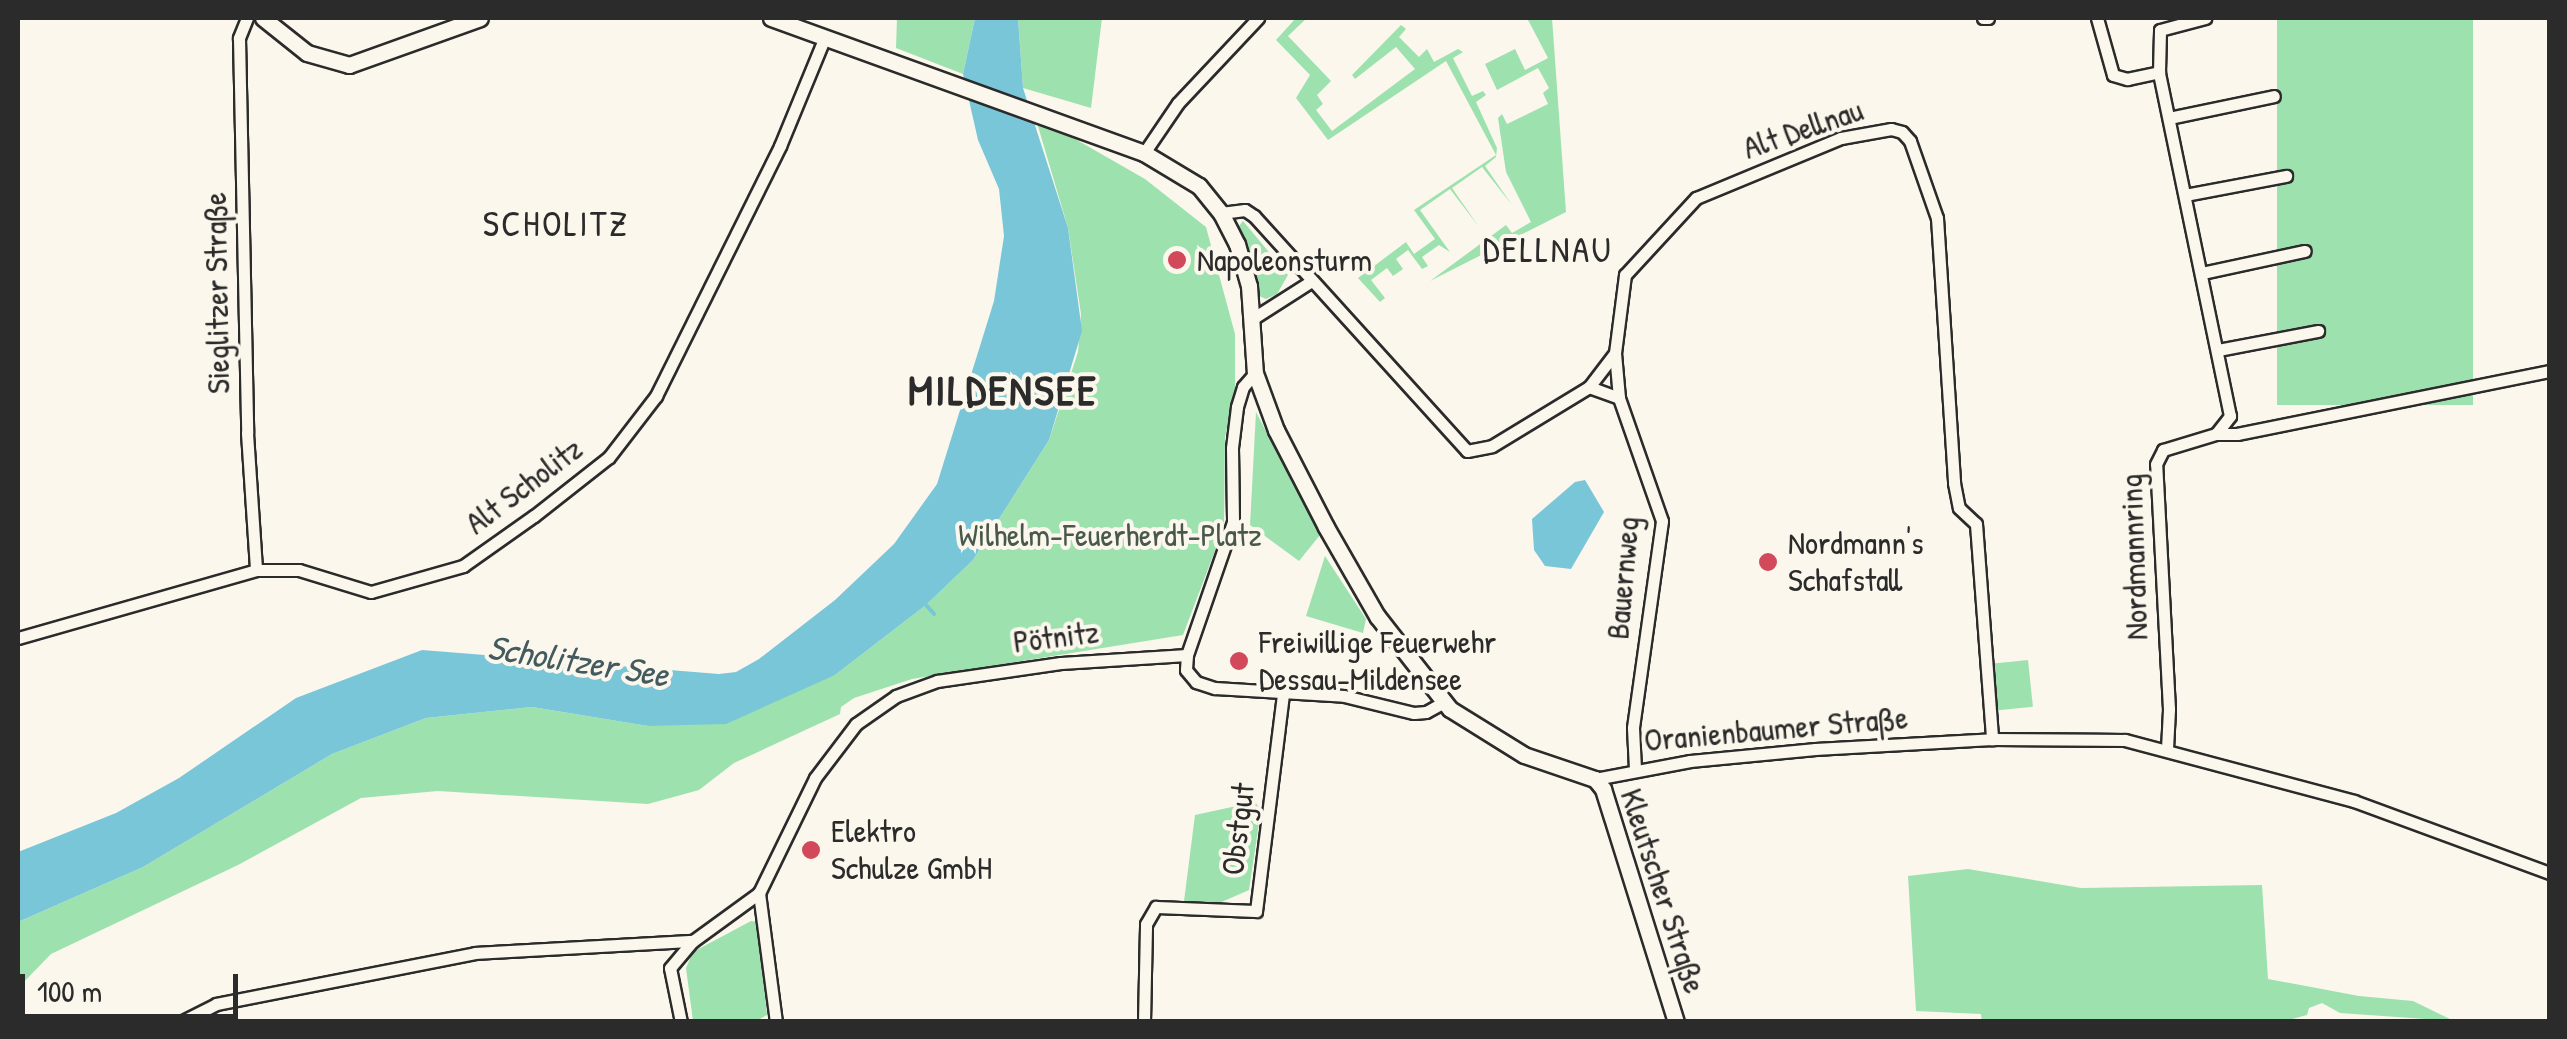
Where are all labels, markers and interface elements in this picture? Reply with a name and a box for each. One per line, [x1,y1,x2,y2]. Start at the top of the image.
street label: Alt Dellnau [1738,91,1868,167]
street label: Sieglitzer Straße [196,192,238,394]
district label: SCHOLITZ [483,203,629,245]
district label: DELLNAU [1483,229,1613,271]
place label: Napoleonsturm [1197,241,1372,279]
marker: Napoleonsturm [1166,249,1188,271]
district label: MILDENSEE [908,365,1098,415]
street label: Alt Scholitz [458,430,590,542]
street label: Nordmannring [2112,473,2156,641]
street label: Bauernweg [1599,515,1647,641]
park label: Wilhelm-Feuerherdt-Platz [958,516,1262,554]
place label: Nordmann's Schafstall [1788,525,1924,600]
marker: Nordmann's Schafstall [1757,551,1779,573]
street label: Pötnitz [1011,613,1101,661]
place label: Freiwillige Feuerwehr Dessau-Mildensee [1259,624,1496,699]
water label: Scholitzer See [485,626,671,696]
marker: Freiwillige Feuerwehr Dessau-Mildensee [1228,650,1250,672]
street label: Oranienbaumer Straße [1643,698,1909,760]
street label: Obstgut [1213,781,1263,877]
street label: Kleutscher Straße [1612,784,1714,998]
place label: Elektro Schulze GmbH [831,813,992,888]
marker: Elektro Schulze GmbH [800,839,822,861]
scale bar [25,954,242,1016]
text: 100 m [37,971,102,1011]

